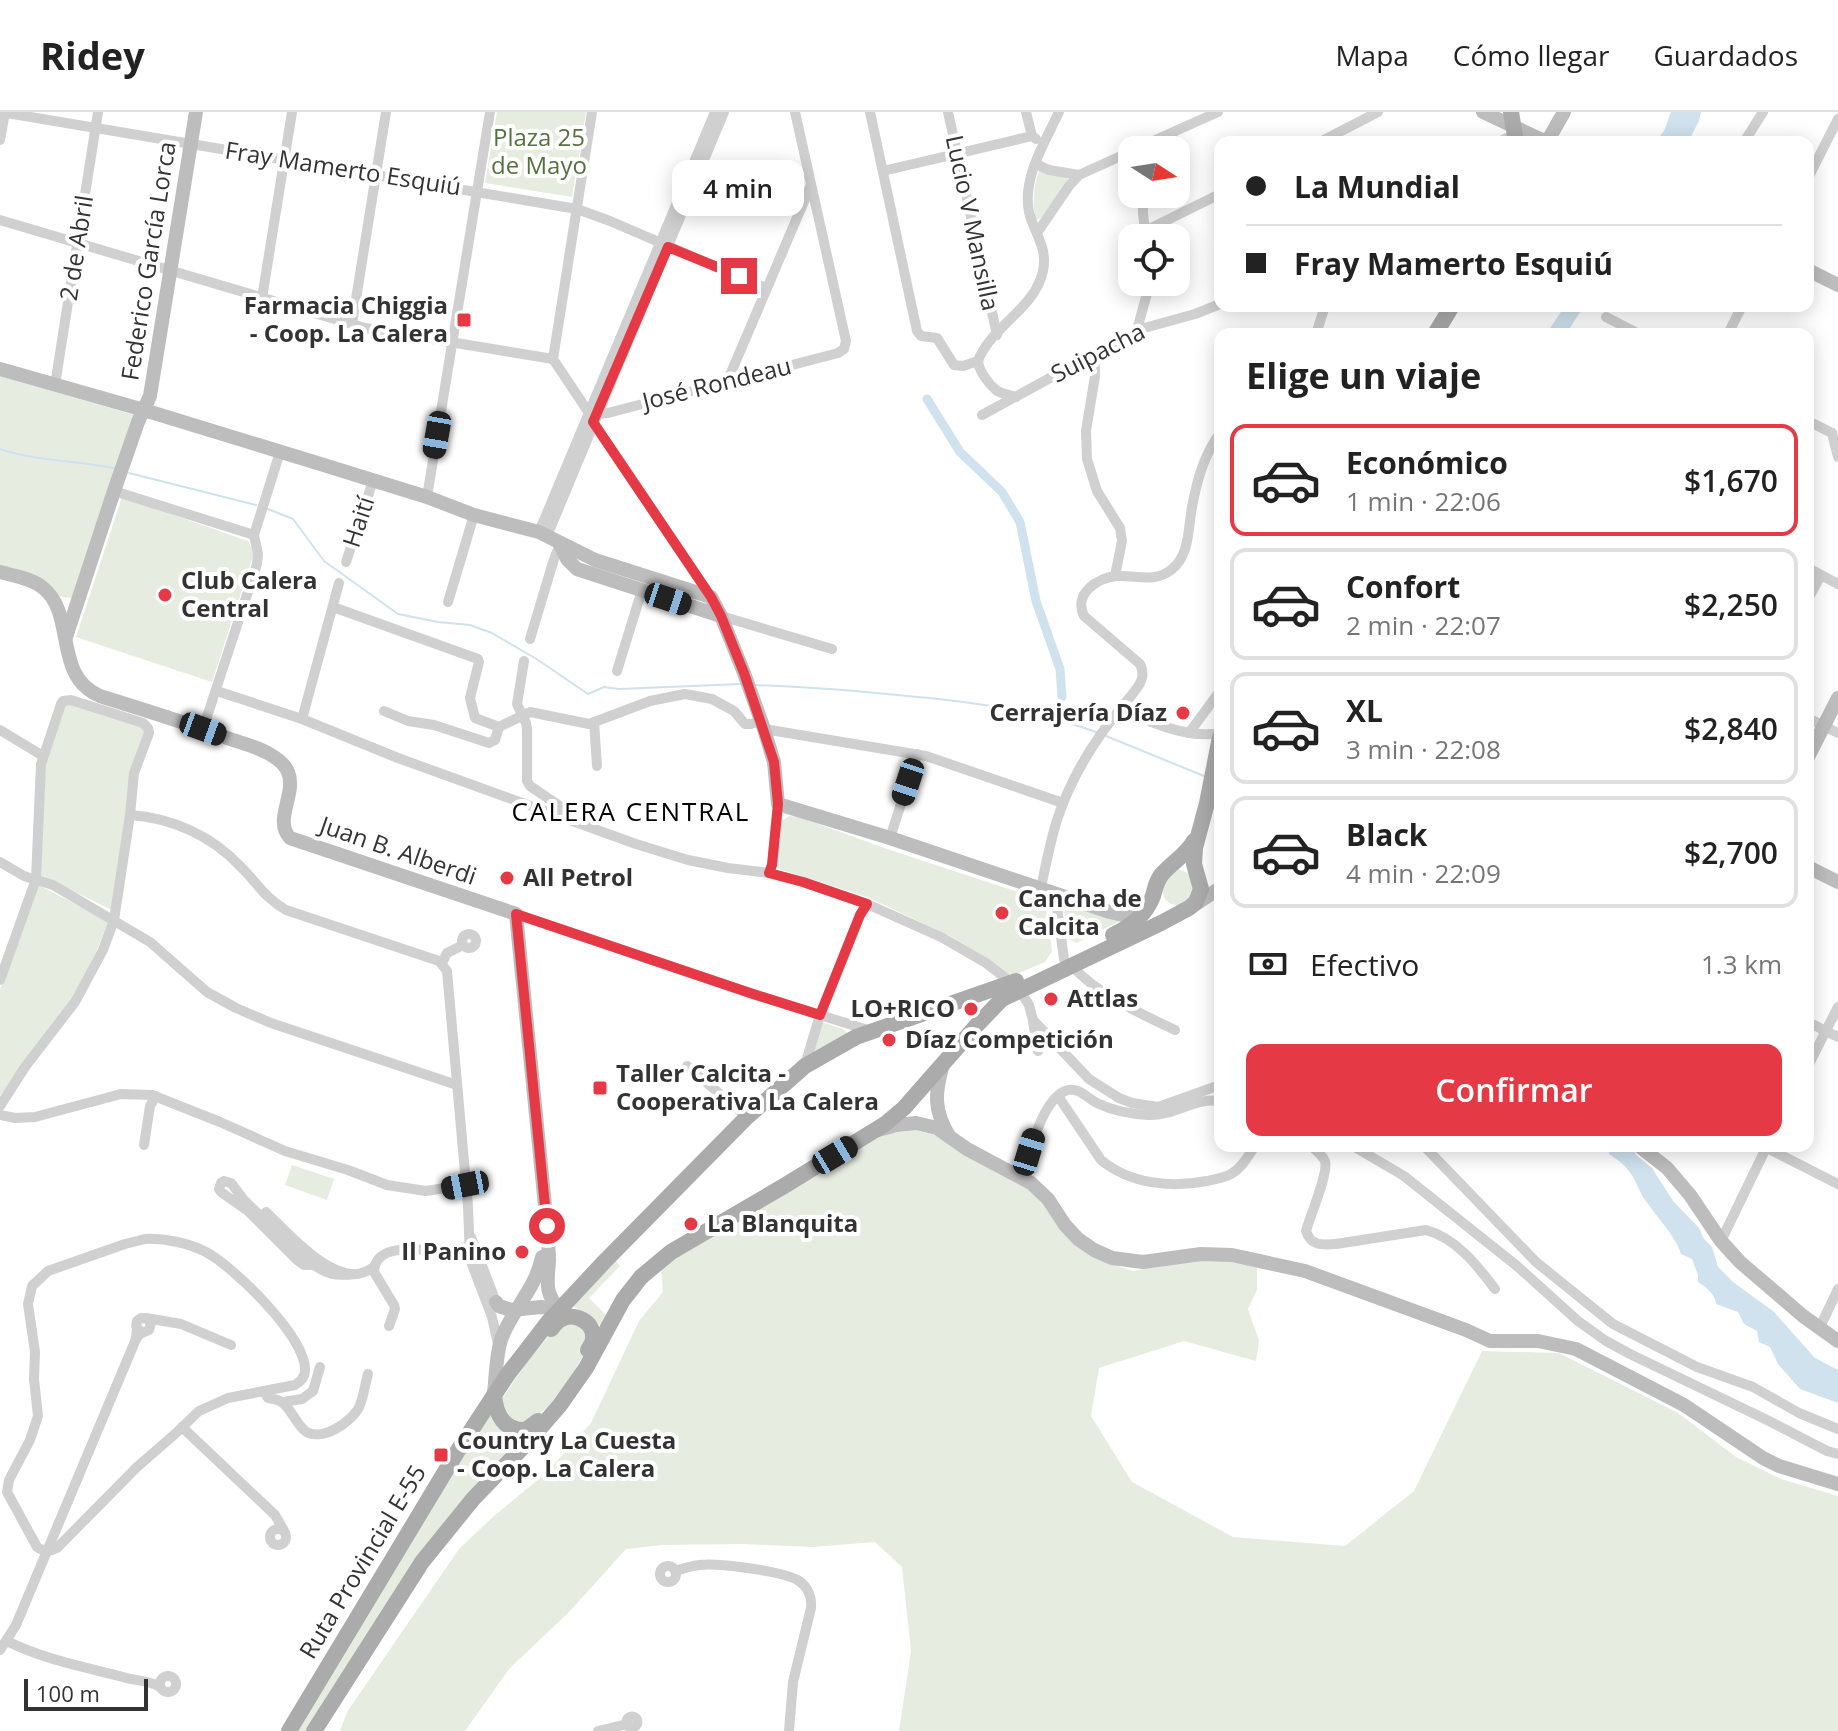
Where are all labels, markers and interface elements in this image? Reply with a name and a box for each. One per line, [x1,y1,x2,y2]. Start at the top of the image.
text: Ridey [40,29,145,81]
text: Mapa [1335,36,1409,74]
text: Cómo llegar [1453,36,1609,74]
text: Guardados [1653,36,1798,74]
park label: Plaza 25 de Mayo [491,120,587,181]
street label: Lucio V Mansilla [939,132,1008,313]
street label: Fray Mamerto Esquiú [223,133,464,202]
north arrow [1118,136,1190,208]
map controls [1118,136,1190,296]
street label: Federico García Lorca [112,139,183,383]
callout: 4 min [673,160,805,216]
text: La Mundial [1294,166,1460,207]
text: 4 min [703,170,773,206]
street label: 2 de Abril [51,193,100,303]
button: locate [1118,224,1190,296]
text: Fray Mamerto Esquiú [1294,243,1613,284]
route end [721,258,757,294]
place label: Farmacia Chiggia - Coop. La Calera [244,288,448,349]
marker: Farmacia Chiggia - Coop. La Calera [455,311,473,329]
street label: Suipacha [1045,314,1150,389]
street label: José Rondeau [637,348,794,417]
text: Elige un viaje [1246,351,1481,400]
car [421,409,453,461]
text: Económico [1346,442,1508,483]
icon: car [1250,444,1322,516]
text: $1,670 [1684,460,1778,501]
text: 1 min · 22:06 [1346,483,1501,519]
street label: Haití [334,491,382,551]
place label: Club Calera Central [181,563,318,624]
text: Confort [1346,566,1460,607]
icon: car [1250,568,1322,640]
car [641,580,695,618]
text: $2,250 [1684,584,1778,625]
marker: Club Calera Central [156,586,174,604]
text: 2 min · 22:07 [1346,607,1501,643]
text: XL [1346,690,1383,731]
icon: car [1250,692,1322,764]
place label: Cerrajería Díaz [989,695,1167,728]
marker: Cerrajería Díaz [1174,704,1192,722]
text: $2,840 [1684,708,1778,749]
car [176,710,230,748]
text: 3 min · 22:08 [1346,731,1501,767]
car [889,755,927,809]
district label: CALERA CENTRAL [512,793,750,829]
street label: Juan B. Alberdi [314,807,481,892]
text: Black [1346,814,1427,855]
icon: car [1250,816,1322,888]
text: $2,700 [1684,832,1778,873]
text: 4 min · 22:09 [1346,855,1501,891]
place label: All Petrol [523,860,633,893]
marker: All Petrol [498,869,516,887]
place label: Cancha de Calcita [1018,881,1142,942]
marker: Cancha de Calcita [993,904,1011,922]
icon: cash [1246,942,1290,986]
text: Efectivo [1310,944,1419,985]
text: 1.3 km [1701,946,1782,982]
place label: Attlas [1067,981,1138,1014]
marker: Attlas [1042,990,1060,1008]
place label: LO+RICO [850,991,955,1024]
marker: LO+RICO [962,1000,980,1018]
place label: Díaz Competición [905,1022,1114,1055]
marker: Díaz Competición [880,1031,898,1049]
button: Confirmar [1246,1044,1782,1136]
place label: Taller Calcita - Cooperativa La Calera [616,1056,879,1117]
marker: Taller Calcita - Cooperativa La Calera [591,1079,609,1097]
car [1011,1126,1047,1178]
car [808,1132,862,1178]
car [439,1169,491,1201]
place label: La Blanquita [707,1206,858,1239]
route start [529,1208,565,1244]
marker: La Blanquita [682,1215,700,1233]
place label: Il Panino [401,1234,506,1267]
marker: Il Panino [513,1243,531,1261]
place label: Country La Cuesta - Coop. La Calera [457,1423,676,1484]
marker: Country La Cuesta - Coop. La Calera [432,1446,450,1464]
street label: Ruta Provincial E-55 [291,1458,433,1664]
scale bar [24,1675,148,1711]
text: 100 m [36,1678,100,1708]

